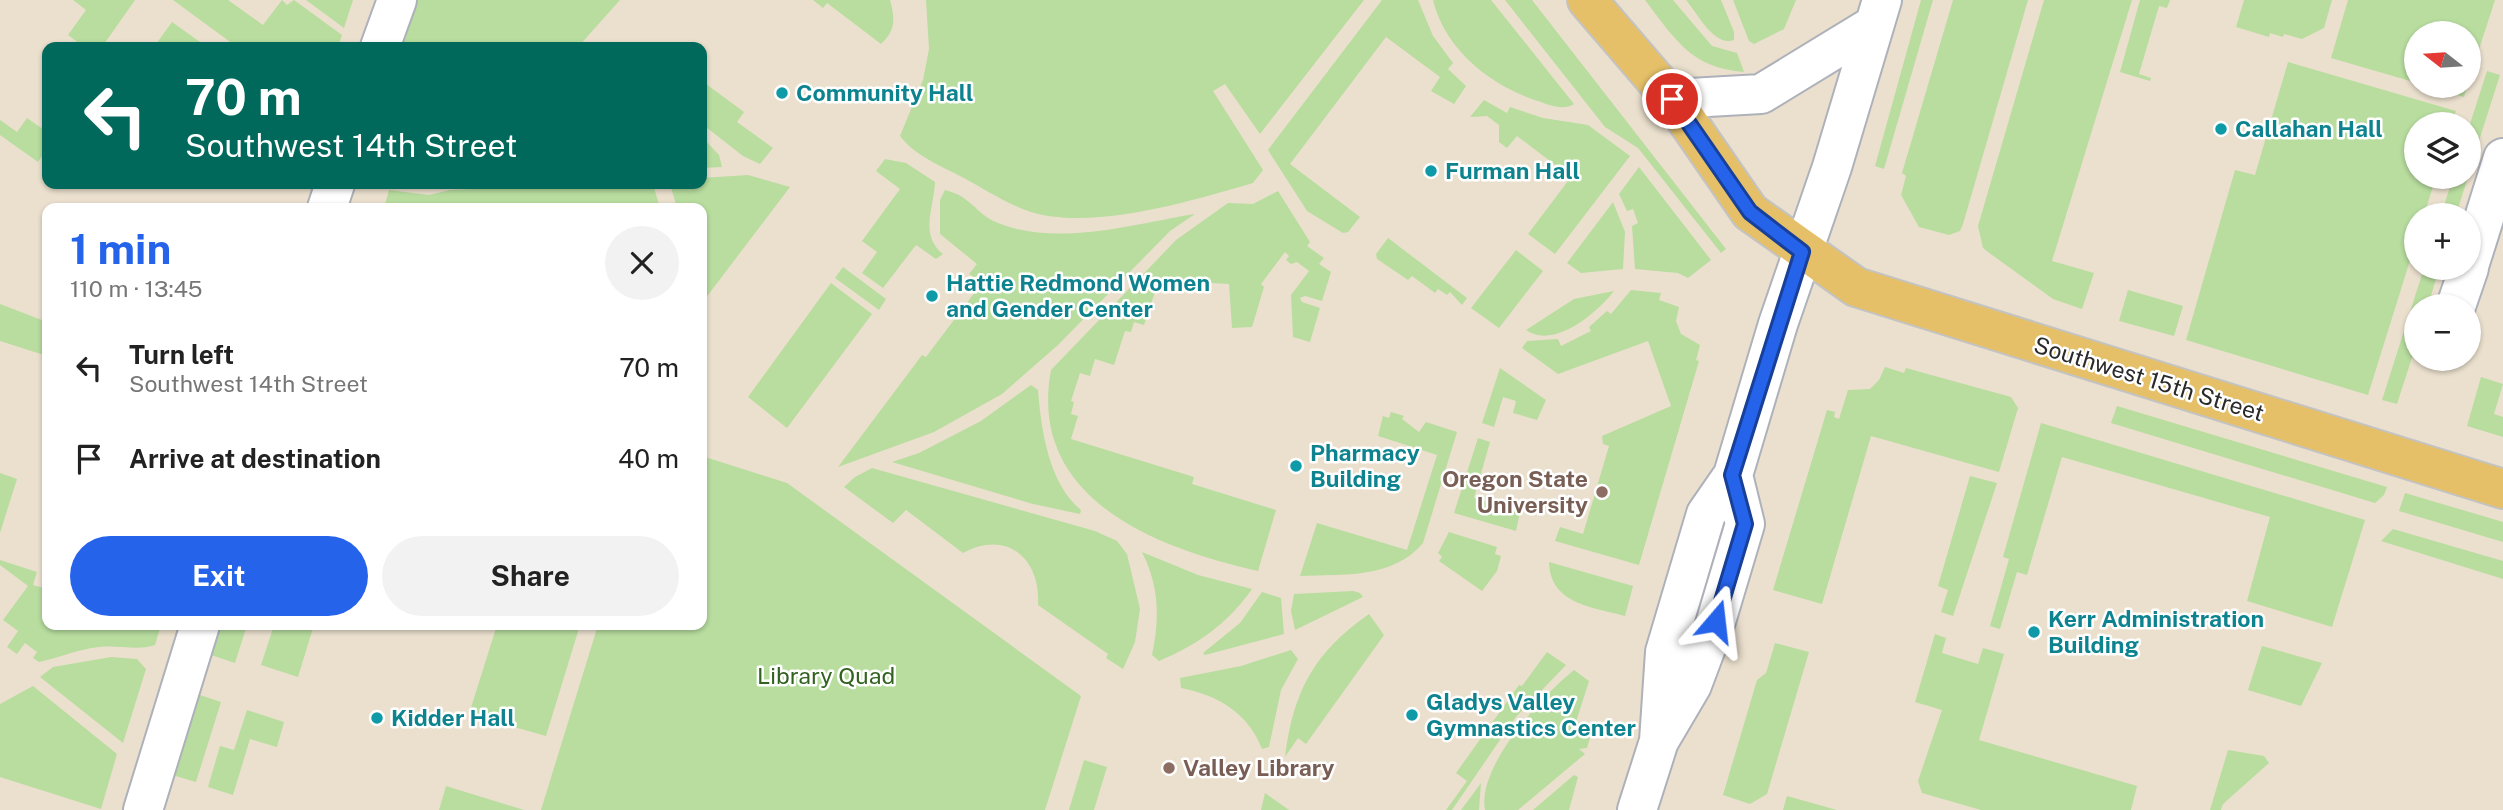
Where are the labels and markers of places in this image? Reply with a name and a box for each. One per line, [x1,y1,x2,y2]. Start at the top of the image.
pin [1642,69,1702,129]
place label: Community Hall [796,79,974,106]
marker: Community Hall [774,85,790,101]
place label: Callahan Hall [2235,115,2383,142]
marker: Callahan Hall [2213,121,2229,137]
place label: Furman Hall [1445,157,1580,184]
marker: Furman Hall [1423,163,1439,179]
place label: Hattie Redmond Women and Gender Center [946,269,1210,322]
marker: Hattie Redmond Women and Gender Center [924,288,940,304]
place label: Pharmacy Building [1310,439,1420,492]
marker: Pharmacy Building [1288,458,1304,474]
place label: Oregon State University [1442,465,1588,518]
marker: Oregon State University [1594,484,1610,500]
place label: Kerr Administration Building [2048,605,2264,658]
marker: Kerr Administration Building [2026,624,2042,640]
place label: Gladys Valley Gymnastics Center [1426,688,1636,741]
place label: Kidder Hall [391,704,515,731]
marker: Gladys Valley Gymnastics Center [1404,707,1420,723]
marker: Kidder Hall [369,710,385,726]
place label: Valley Library [1183,754,1335,781]
marker: Valley Library [1161,760,1177,776]

